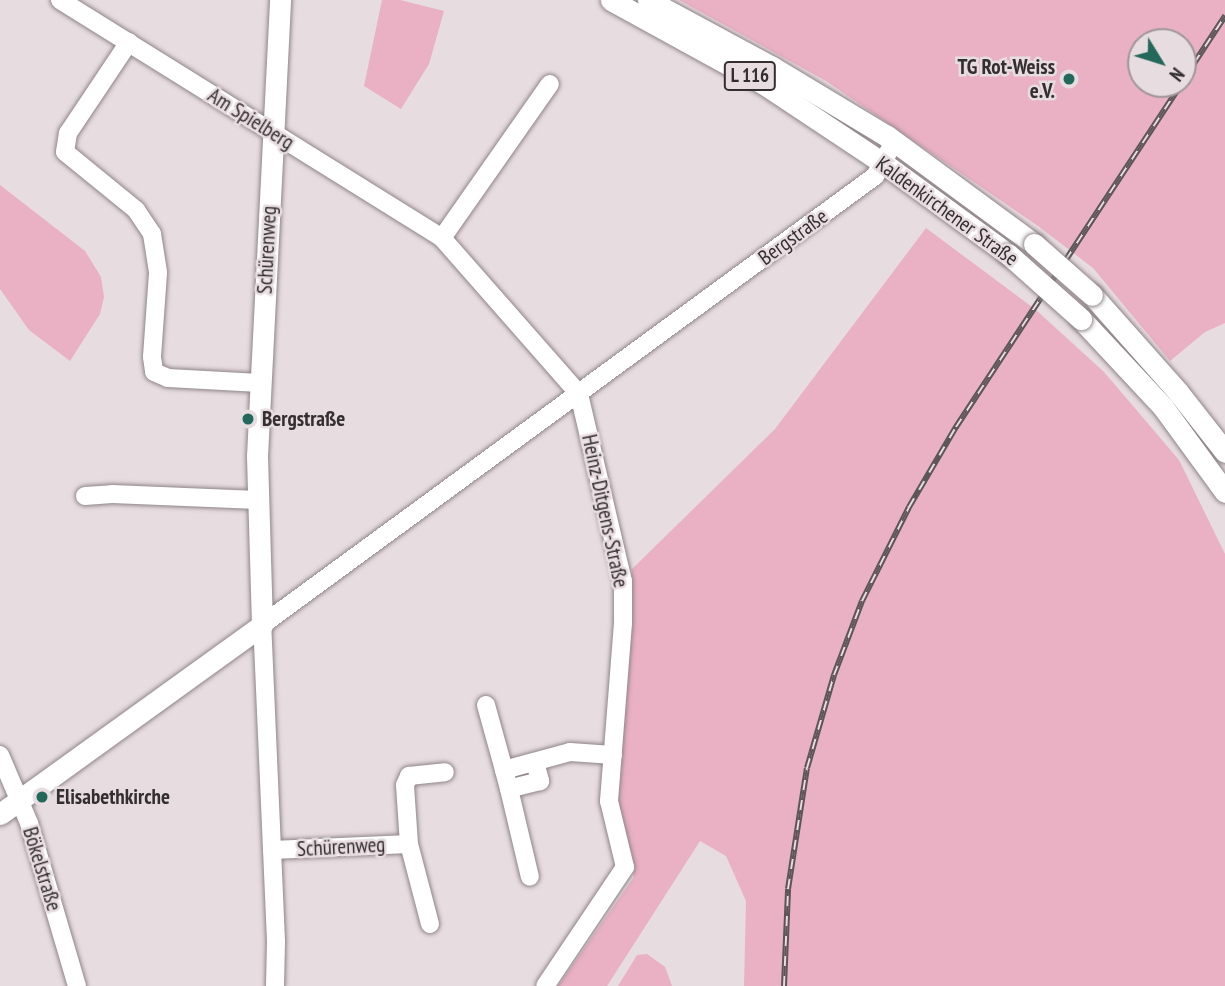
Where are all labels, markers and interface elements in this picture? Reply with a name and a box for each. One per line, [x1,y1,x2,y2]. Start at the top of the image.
north arrow [1127,28,1197,98]
place label: TG Rot-Weiss e.V. [957,54,1055,104]
road number: L 116 [722,60,778,92]
text: N [1164,63,1190,86]
marker: TG Rot-Weiss e.V. [1061,71,1077,87]
street label: Am Spielberg [203,83,299,155]
street label: Kaldenkirchener Straße [871,151,1023,271]
street label: Bergstraße [754,203,832,271]
street label: Schürenweg [252,205,282,295]
place label: Bergstraße [262,406,345,432]
marker: Bergstraße [240,411,256,427]
street label: Heinz-Ditgens-Straße [576,432,634,590]
place label: Elisabethkirche [56,784,170,810]
marker: Elisabethkirche [34,789,50,805]
street label: Bökelstraße [17,824,67,914]
street label: Schürenweg [296,832,386,862]

